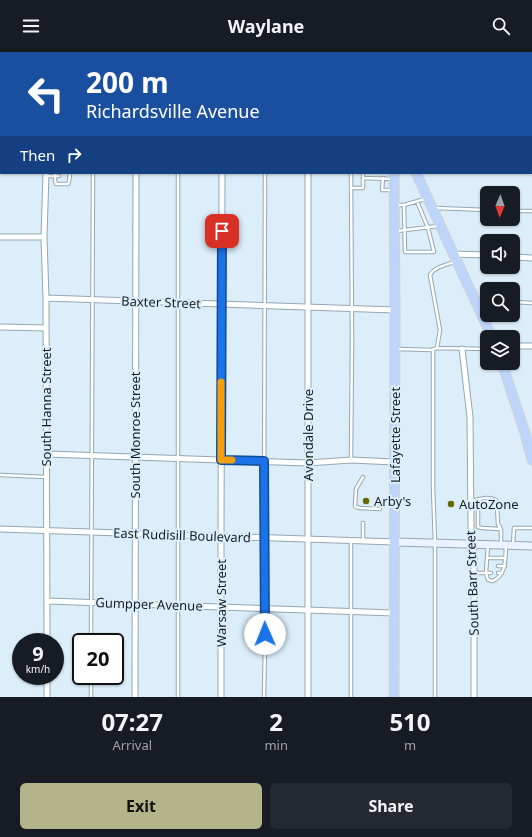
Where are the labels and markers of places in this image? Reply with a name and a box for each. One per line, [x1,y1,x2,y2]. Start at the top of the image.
pin [205,214,239,248]
place label: Arby's [374,492,411,510]
place label: AutoZone [459,495,519,513]
marker: Arby's [361,496,371,506]
marker: AutoZone [446,499,456,509]

